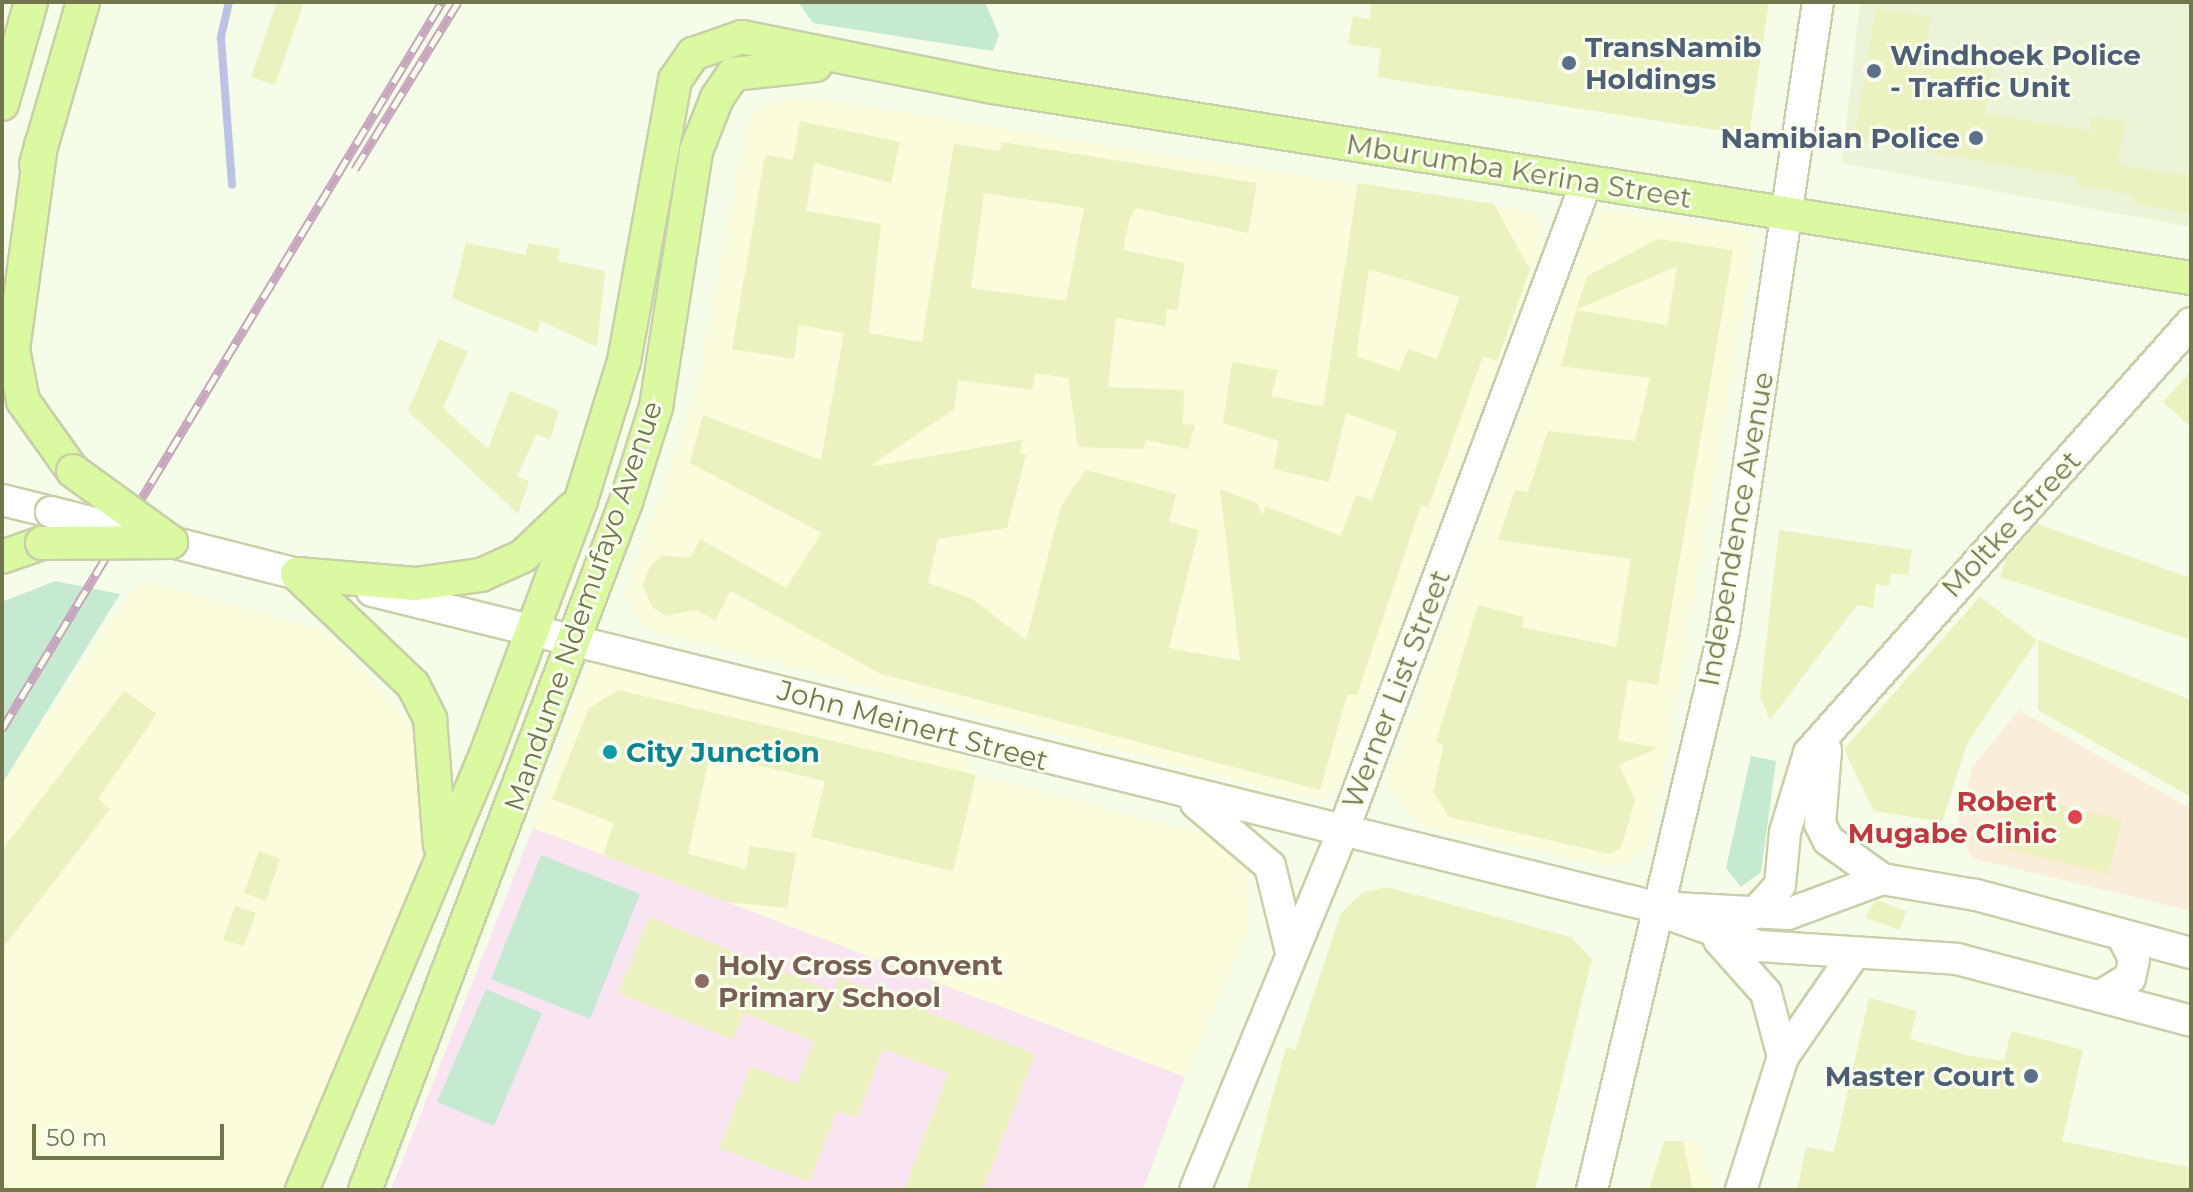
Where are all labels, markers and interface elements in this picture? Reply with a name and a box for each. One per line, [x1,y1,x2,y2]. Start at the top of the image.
place label: TransNamib Holdings [1585,30,1761,96]
place label: Windhoek Police - Traffic Unit [1890,38,2141,104]
marker: TransNamib Holdings [1560,54,1578,72]
marker: Windhoek Police - Traffic Unit [1865,62,1883,80]
place label: Namibian Police [1721,121,1960,155]
street label: Mburumba Kerina Street [1344,127,1694,215]
marker: Namibian Police [1967,129,1985,147]
street label: Independence Avenue [1692,369,1780,689]
street label: Mandume Ndemufayo Avenue [497,396,669,816]
street label: Moltke Street [1935,444,2087,604]
street label: Werner List Street [1335,565,1457,813]
street label: John Meinert Street [774,673,1052,777]
place label: City Junction [626,735,820,769]
marker: City Junction [601,743,619,761]
place label: Robert Mugabe Clinic [1848,784,2057,850]
marker: Robert Mugabe Clinic [2064,806,2086,828]
place label: Holy Cross Convent Primary School [718,948,1003,1014]
marker: Holy Cross Convent Primary School [693,972,711,990]
place label: Master Court [1825,1059,2015,1093]
marker: Master Court [2022,1067,2040,1085]
scale bar [36,1108,228,1158]
text: 50 m [46,1123,107,1152]

